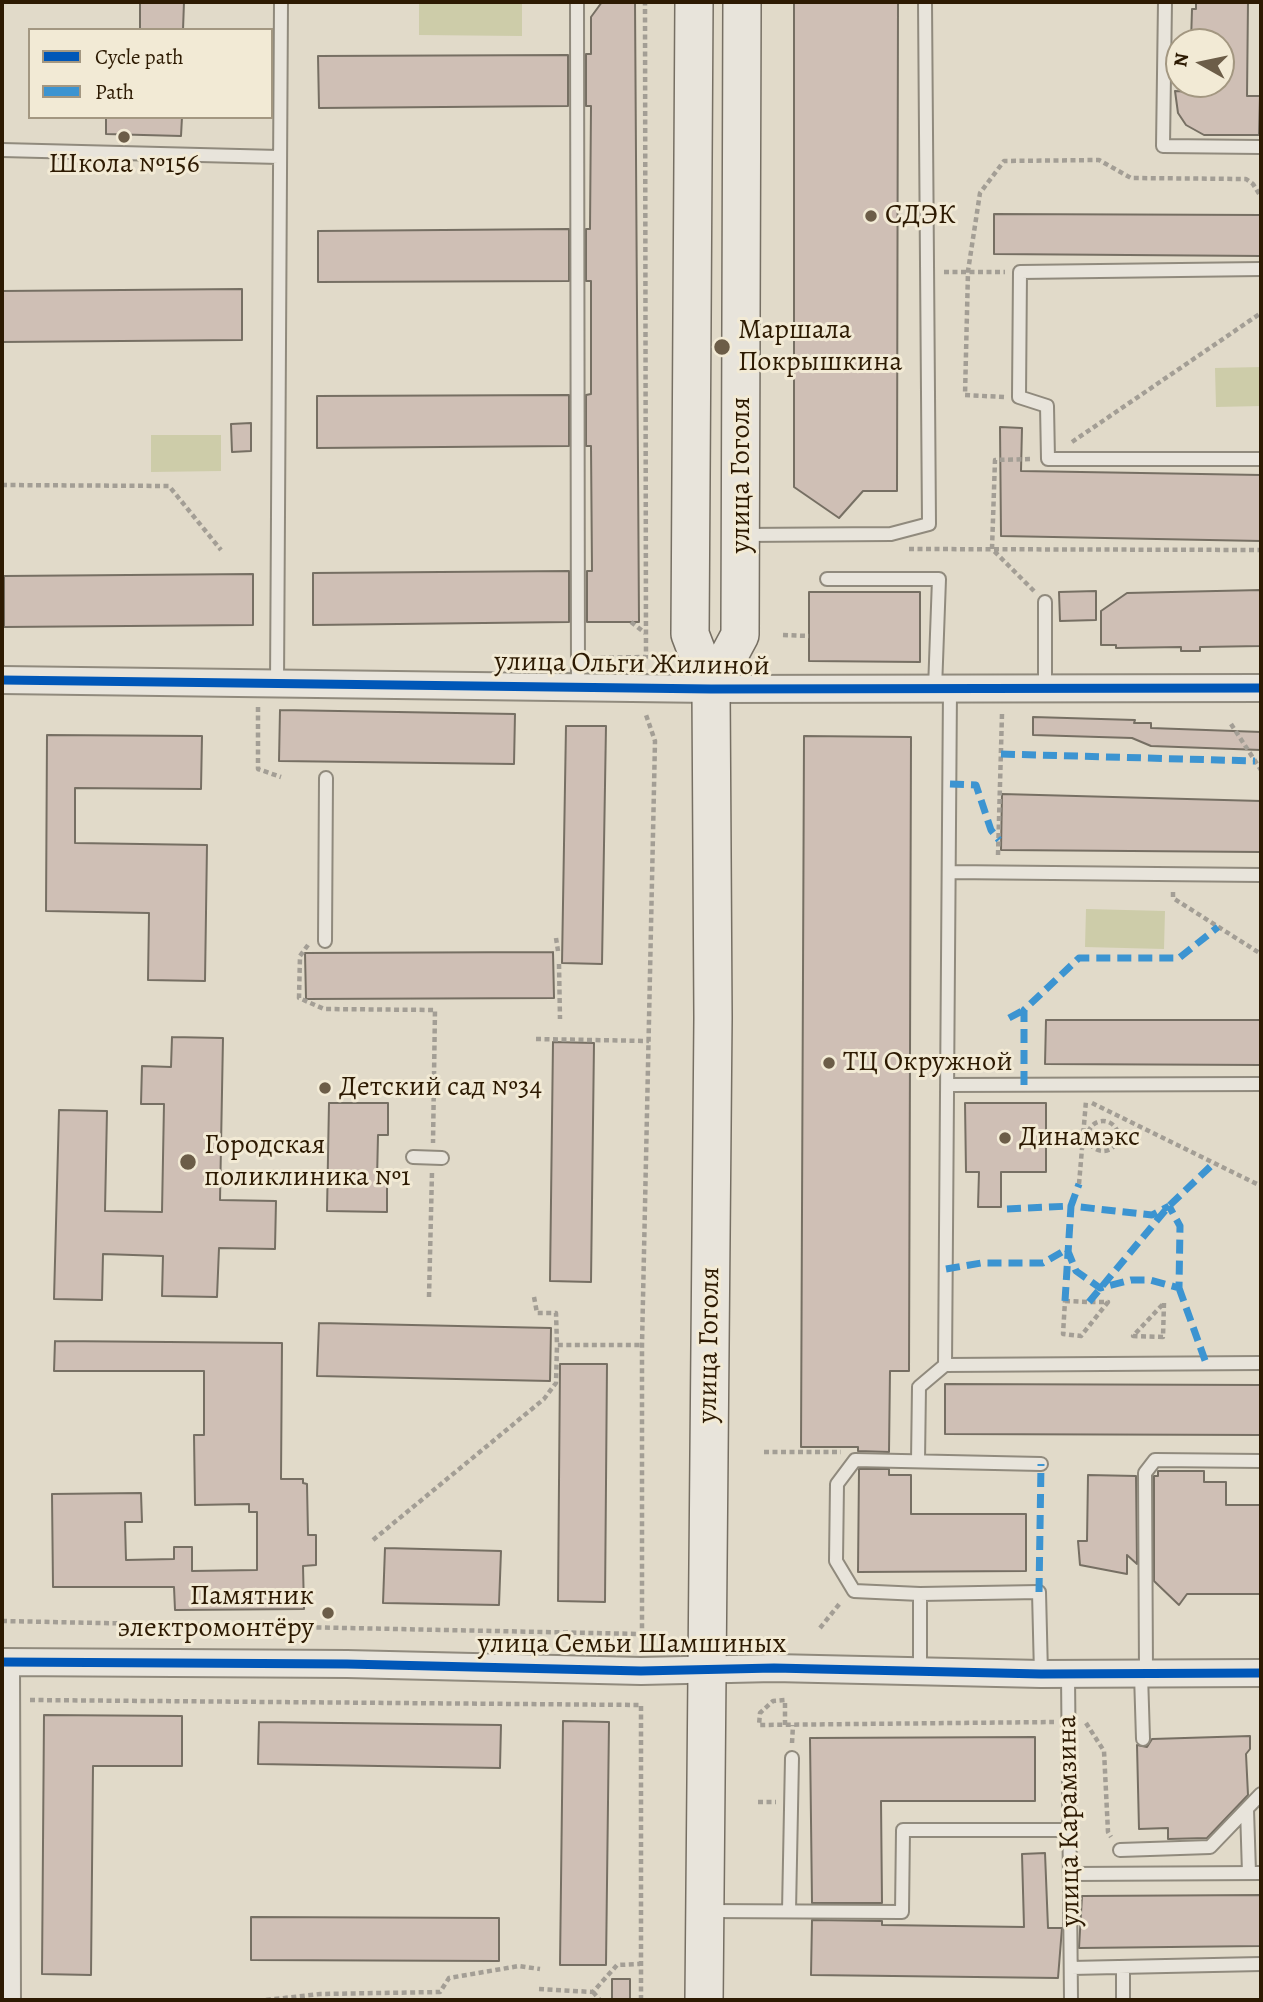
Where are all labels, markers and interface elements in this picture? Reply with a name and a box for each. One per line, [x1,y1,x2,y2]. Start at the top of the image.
legend [28,28,273,119]
north arrow [1165,28,1235,98]
text: Cycle path [95,43,184,71]
text: N [1167,51,1195,69]
text: Path [95,78,134,106]
marker: Школа №156 [116,129,132,145]
place label: Школа №156 [48,148,200,182]
place label: СДЭК [885,199,956,233]
marker: СДЭК [863,208,879,224]
place label: Маршала Покрышкина [738,314,902,380]
marker: Маршала Покрышкина [712,337,732,357]
street label: улица Гоголя [725,397,759,553]
street label: улица Ольги Жилиной [494,646,770,684]
place label: ТЦ Окружной [843,1046,1013,1080]
marker: ТЦ Окружной [821,1055,837,1071]
place label: Детский сад №34 [339,1071,542,1105]
marker: Детский сад №34 [317,1080,333,1096]
place label: Динамэкс [1019,1121,1140,1155]
place label: Городская поликлиника №1 [204,1129,411,1195]
marker: Динамэкс [997,1130,1013,1146]
marker: Городская поликлиника №1 [178,1152,198,1172]
street label: улица Гоголя [692,1267,728,1423]
place label: Памятник электромонтёру [117,1580,314,1646]
marker: Памятник электромонтёру [320,1605,336,1621]
street label: улица Семьи Шамшиных [478,1628,786,1662]
street label: улица Карамзина [1051,1715,1089,1927]

